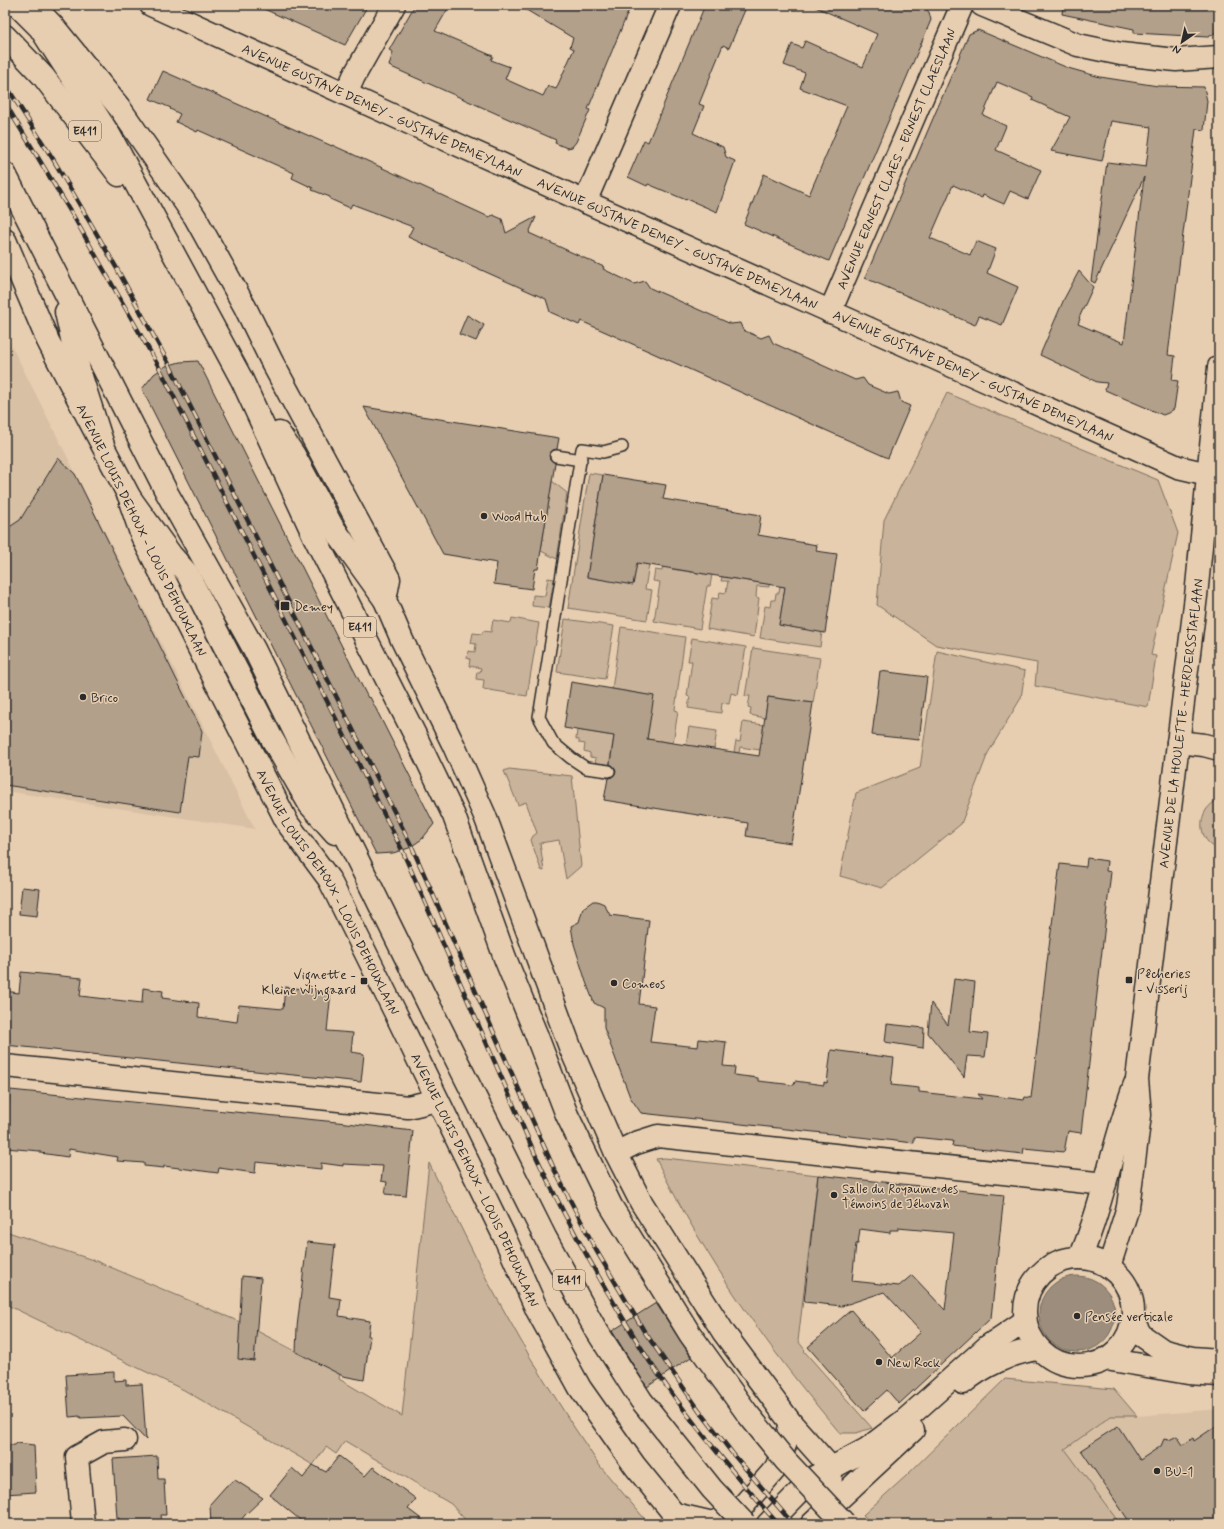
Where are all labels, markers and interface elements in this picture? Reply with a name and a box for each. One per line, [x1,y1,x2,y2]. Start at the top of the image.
north arrow [1162,22,1202,62]
street label: AVENUE ERNEST CLAES - ERNEST CLAESLAAN [834,25,961,292]
street label: AVENUE GUSTAVE DEMEY - GUSTAVE DEMEYLAAN [239,41,525,183]
text: N [1170,42,1184,57]
road number: E411 [69,121,101,141]
street label: AVENUE GUSTAVE DEMEY - GUSTAVE DEMEYLAAN [534,174,820,315]
street label: AVENUE GUSTAVE DEMEY - GUSTAVE DEMEYLAAN [830,307,1116,447]
street label: AVENUE LOUIS DEHOUX - LOUIS DEHOUXLAAN [72,401,210,660]
place label: Wood Hub [492,509,547,526]
marker: Wood Hub [479,511,489,521]
street label: AVENUE DE LA HOULETTE - HERDERSSTAFLAAN [1156,578,1208,869]
place label: Demey [294,599,333,616]
marker: Demey [279,600,291,612]
road number: E411 [344,617,376,637]
place label: Brico [91,690,118,707]
marker: Brico [78,692,88,702]
street label: AVENUE LOUIS DEHOUX - LOUIS DEHOUXLAAN [252,767,402,1019]
place label: Pêcheries - Visserij [1137,966,1191,998]
place label: Vignette - Kleine Wijngaard [262,967,356,1001]
marker: Pêcheries - Visserij [1124,975,1134,985]
marker: Vignette - Kleine Wijngaard [359,976,369,986]
place label: Comeos [622,976,665,993]
marker: Comeos [609,978,619,988]
street label: AVENUE LOUIS DEHOUX - LOUIS DEHOUXLAAN [406,1051,542,1311]
place label: Salle du Royaume des Témoins de Jéhovah [842,1181,958,1213]
marker: Salle du Royaume des Témoins de Jéhovah [829,1190,839,1200]
road number: E411 [553,1270,585,1290]
place label: Pensée verticale [1085,1309,1173,1326]
marker: Pensée verticale [1072,1311,1082,1321]
place label: New Rock [887,1355,941,1372]
marker: New Rock [874,1357,884,1367]
place label: BU-1 [1165,1464,1193,1481]
marker: BU-1 [1152,1466,1162,1476]

